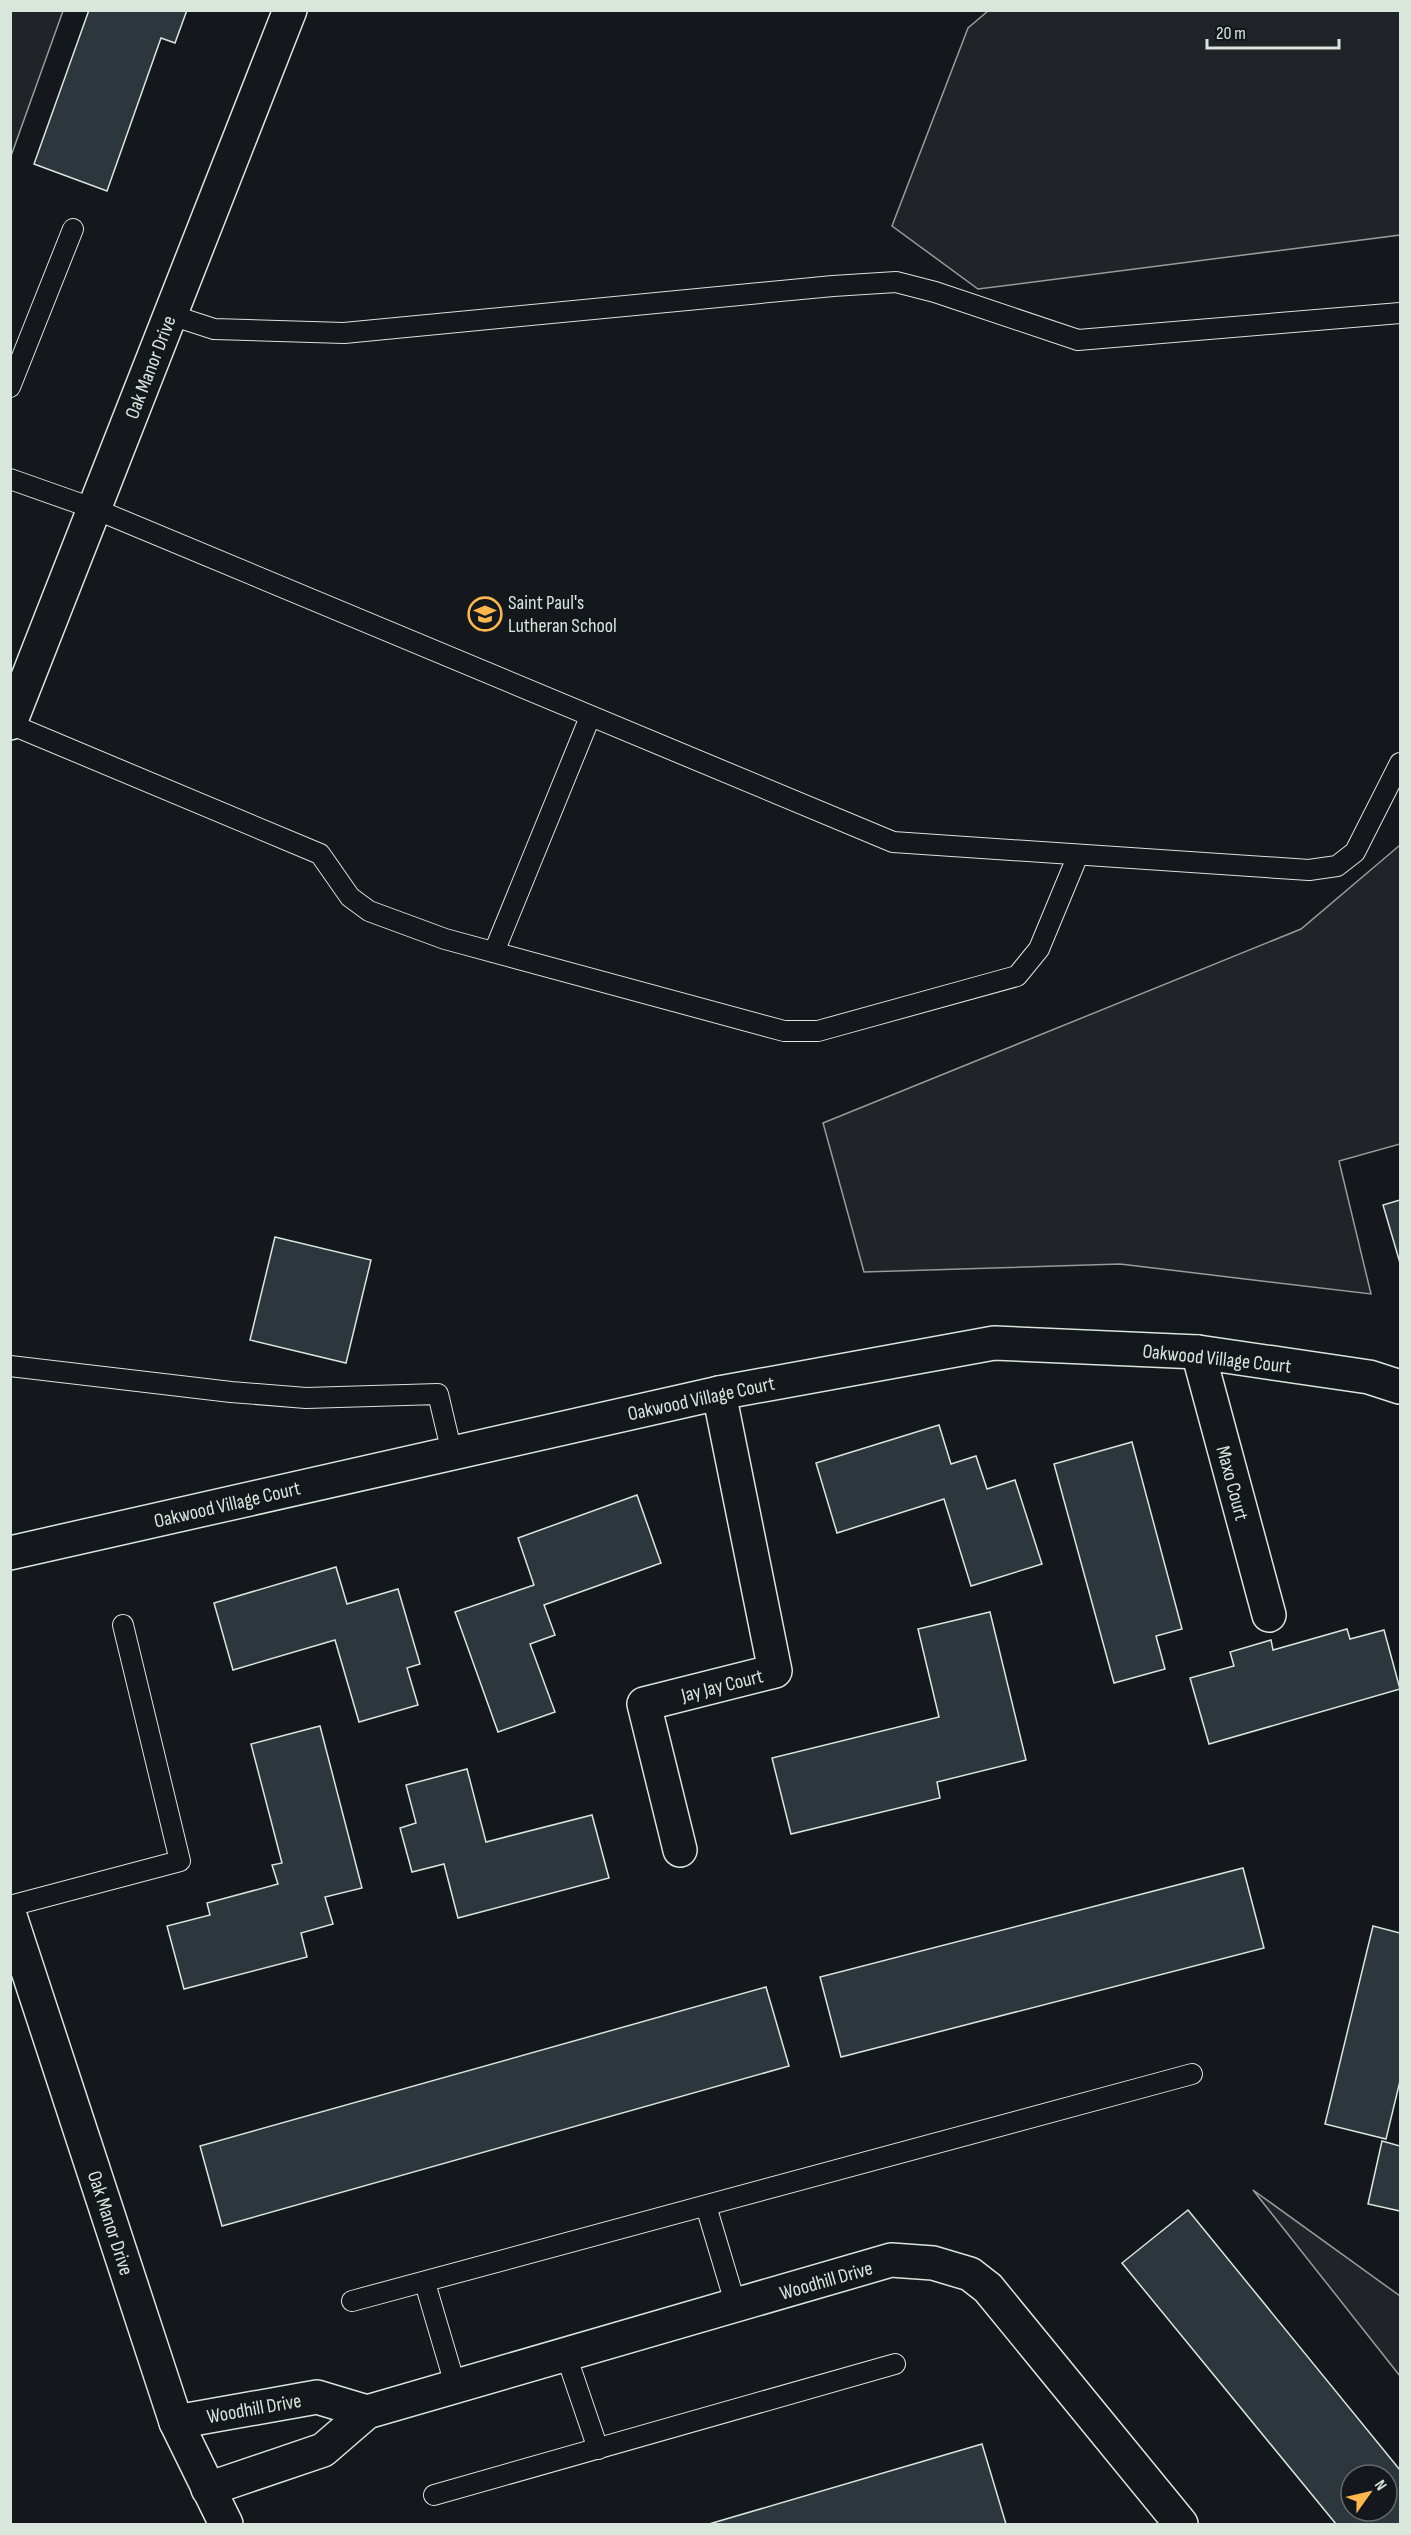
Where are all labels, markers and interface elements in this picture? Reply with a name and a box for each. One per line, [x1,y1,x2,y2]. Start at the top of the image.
scale bar [1207,12,1339,50]
text: 20 m [1216,23,1246,44]
street label: Oak Manor Drive [120,312,182,422]
place label: Saint Paul's Lutheran School [508,591,617,638]
school or university icon: Saint Paul's Lutheran School [467,596,503,632]
street label: Oakwood Village Court [1141,1339,1293,1379]
street label: Oakwood Village Court [626,1372,777,1426]
street label: Maxo Court [1211,1443,1254,1523]
street label: Oakwood Village Court [152,1476,303,1533]
street label: Jay Jay Court [678,1664,766,1708]
street label: Oak Manor Drive [82,2168,138,2279]
street label: Woodhill Drive [777,2256,875,2306]
street label: Woodhill Drive [205,2389,303,2429]
north arrow [1339,2463,1399,2523]
text: N [1370,2477,1390,2494]

